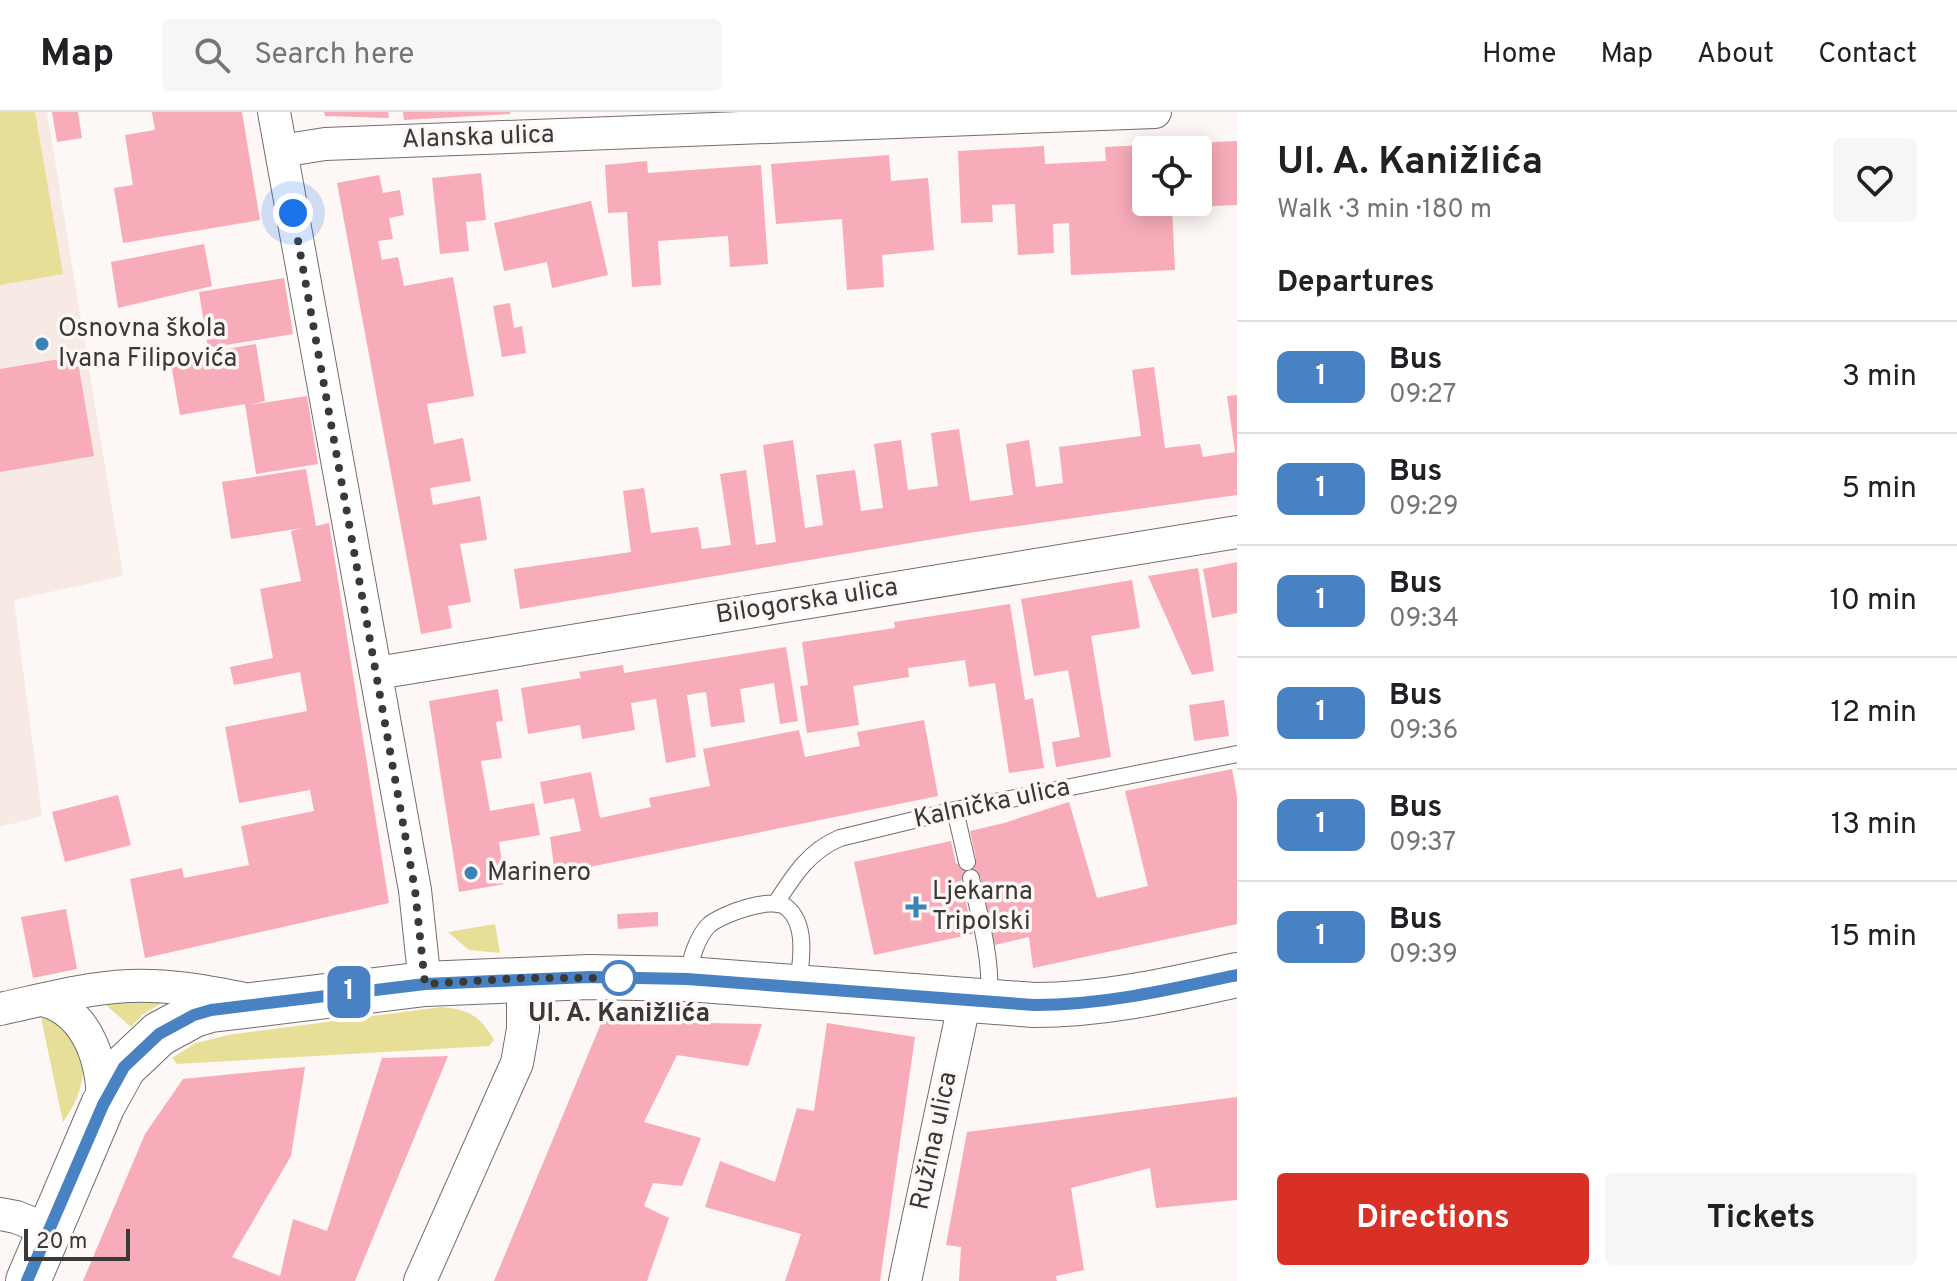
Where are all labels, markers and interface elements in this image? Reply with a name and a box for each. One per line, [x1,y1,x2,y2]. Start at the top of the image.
search box [162,19,722,91]
text: Map [40,31,114,80]
icon: search [190,33,234,77]
text: Search here [254,37,414,74]
text: Home [1482,37,1556,73]
text: Map [1600,37,1653,73]
text: About [1697,37,1774,73]
text: Contact [1818,37,1917,73]
street label: Alanska ulica [401,119,555,157]
map controls [1132,136,1212,216]
button: locate [1132,136,1212,216]
button: heart [1833,138,1917,222]
text: Ul. A. Kanižlića [1277,139,1543,188]
your location [273,193,313,233]
text: Walk · 3 min · 180 m [1277,194,1492,227]
text: Departures [1277,265,1435,302]
place label: Osnovna škola Ivana Filipovića [58,313,237,376]
marker: Osnovna škola Ivana Filipovića [33,335,51,353]
text: Bus [1389,342,1442,379]
text: 1 [1315,359,1327,395]
text: 3 min [1842,359,1917,396]
text: 09:27 [1389,379,1456,412]
text: Bus [1389,454,1442,491]
text: 1 [1315,471,1327,507]
text: 5 min [1841,471,1917,508]
text: 09:29 [1389,491,1459,524]
text: Bus [1389,566,1442,603]
street label: Bilogorska ulica [714,571,900,633]
text: 1 [1315,583,1327,619]
text: 10 min [1830,583,1917,620]
text: 09:34 [1389,603,1459,636]
text: Bus [1389,678,1442,715]
text: 1 [1315,695,1327,731]
text: 12 min [1830,695,1917,732]
text: 09:36 [1389,715,1458,748]
street label: Kalnička ulica [911,771,1073,837]
text: Bus [1389,790,1442,827]
text: 1 [1315,807,1327,843]
text: 13 min [1831,807,1917,844]
text: 09:37 [1389,827,1456,860]
place label: Marinero [487,857,591,890]
marker: Marinero [462,864,480,882]
place label: Ljekarna Tripolski [932,876,1033,939]
marker: Ljekarna Tripolski [907,898,925,916]
text: Bus [1389,902,1442,939]
text: 1 [1315,919,1327,955]
text: 15 min [1830,919,1917,956]
text: 09:39 [1389,939,1458,972]
marker: Ul. A. Kanižlića [602,961,636,995]
line badge: 1 [323,966,375,1018]
text: 1 [343,974,355,1010]
place label: Ul. A. Kanižlića [528,998,710,1031]
street label: Ružina ulica [904,1069,966,1213]
button: Directions [1277,1173,1589,1265]
button: Tickets [1605,1173,1917,1265]
scale bar [24,1225,130,1261]
text: 20 m [36,1229,87,1256]

